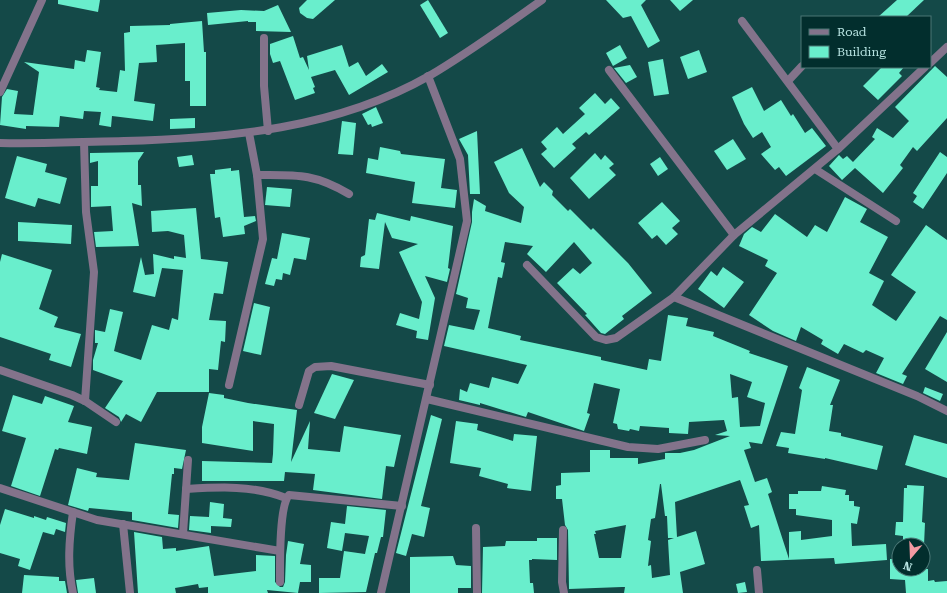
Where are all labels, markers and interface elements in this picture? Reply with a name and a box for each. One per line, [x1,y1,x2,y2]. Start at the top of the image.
legend [801,16,931,68]
text: Road [837,25,867,39]
text: Building [837,45,886,59]
north arrow [891,537,931,577]
text: N [901,558,914,574]

